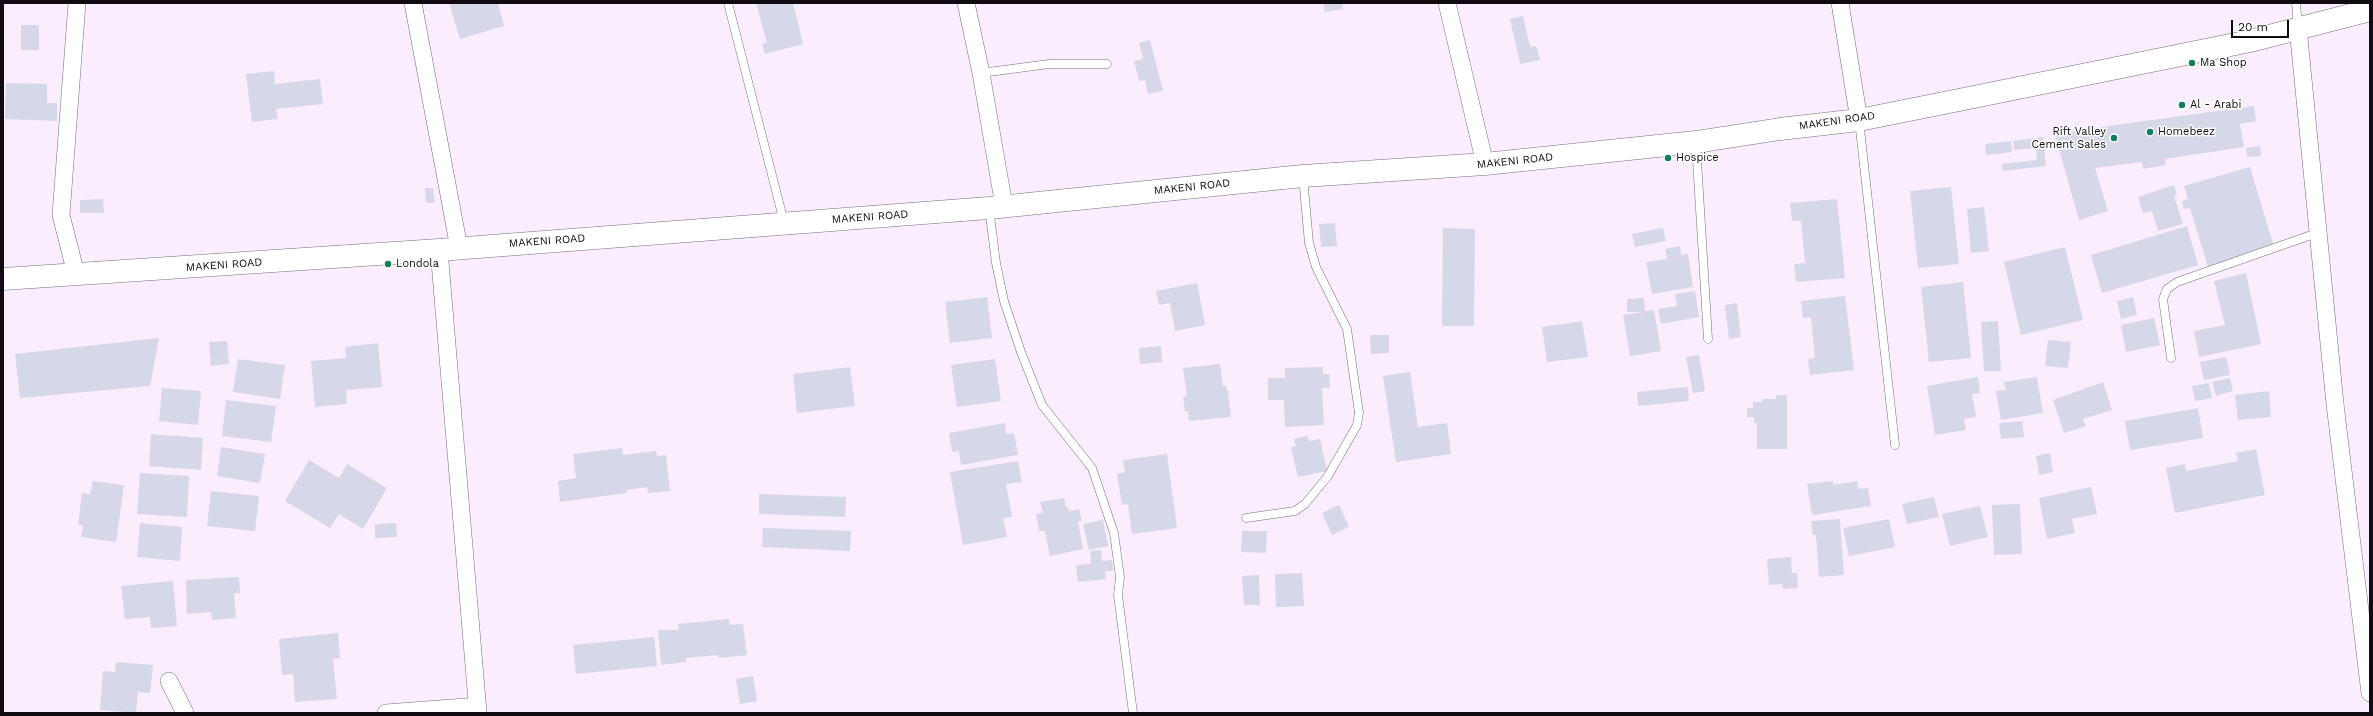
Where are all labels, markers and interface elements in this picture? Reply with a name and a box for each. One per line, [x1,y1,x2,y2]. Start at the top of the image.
scale bar [2233,12,2291,38]
text: 20 m [2238,20,2268,34]
place label: Ma Shop [2200,56,2247,70]
marker: Ma Shop [2187,58,2197,68]
place label: Al - Arabi [2190,98,2241,112]
marker: Al - Arabi [2177,100,2187,110]
street label: MAKENI ROAD [1798,109,1876,133]
place label: Rift Valley Cement Sales [2032,125,2106,151]
place label: Homebeez [2158,125,2215,139]
marker: Homebeez [2145,127,2155,137]
marker: Rift Valley Cement Sales [2109,133,2119,143]
street label: MAKENI ROAD [1476,150,1554,172]
place label: Hospice [1676,151,1719,165]
marker: Hospice [1663,153,1673,163]
street label: MAKENI ROAD [1153,176,1231,198]
street label: MAKENI ROAD [831,208,909,226]
street label: MAKENI ROAD [508,232,586,250]
street label: MAKENI ROAD [185,256,263,274]
place label: Londola [396,257,439,271]
marker: Londola [383,259,393,269]

